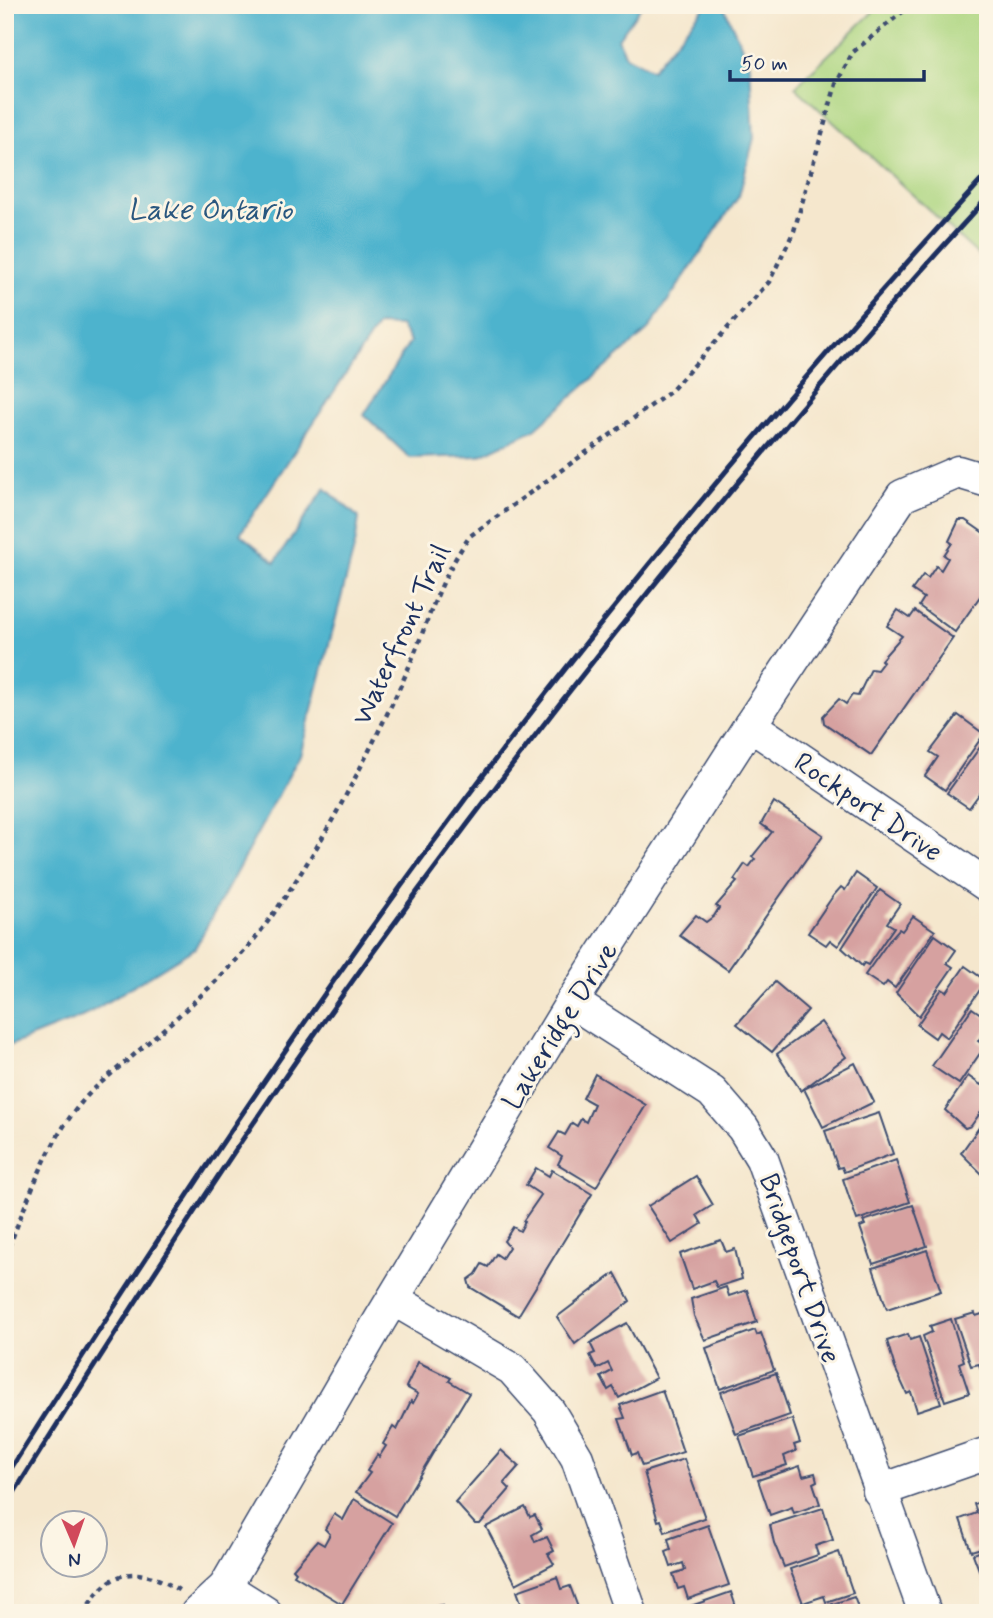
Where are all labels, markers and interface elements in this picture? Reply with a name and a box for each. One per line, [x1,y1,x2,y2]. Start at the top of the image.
scale bar [730,38,925,82]
text: 50 m [741,50,788,78]
water label: Lake Ontario [128,191,294,230]
street label: Waterfront Trail [344,539,460,732]
street label: Rockport Drive [786,745,949,871]
street label: Lakeridge Drive [495,935,630,1119]
street label: Bridgeport Drive [749,1169,848,1369]
north arrow [38,1510,108,1580]
text: N [68,1547,81,1572]

